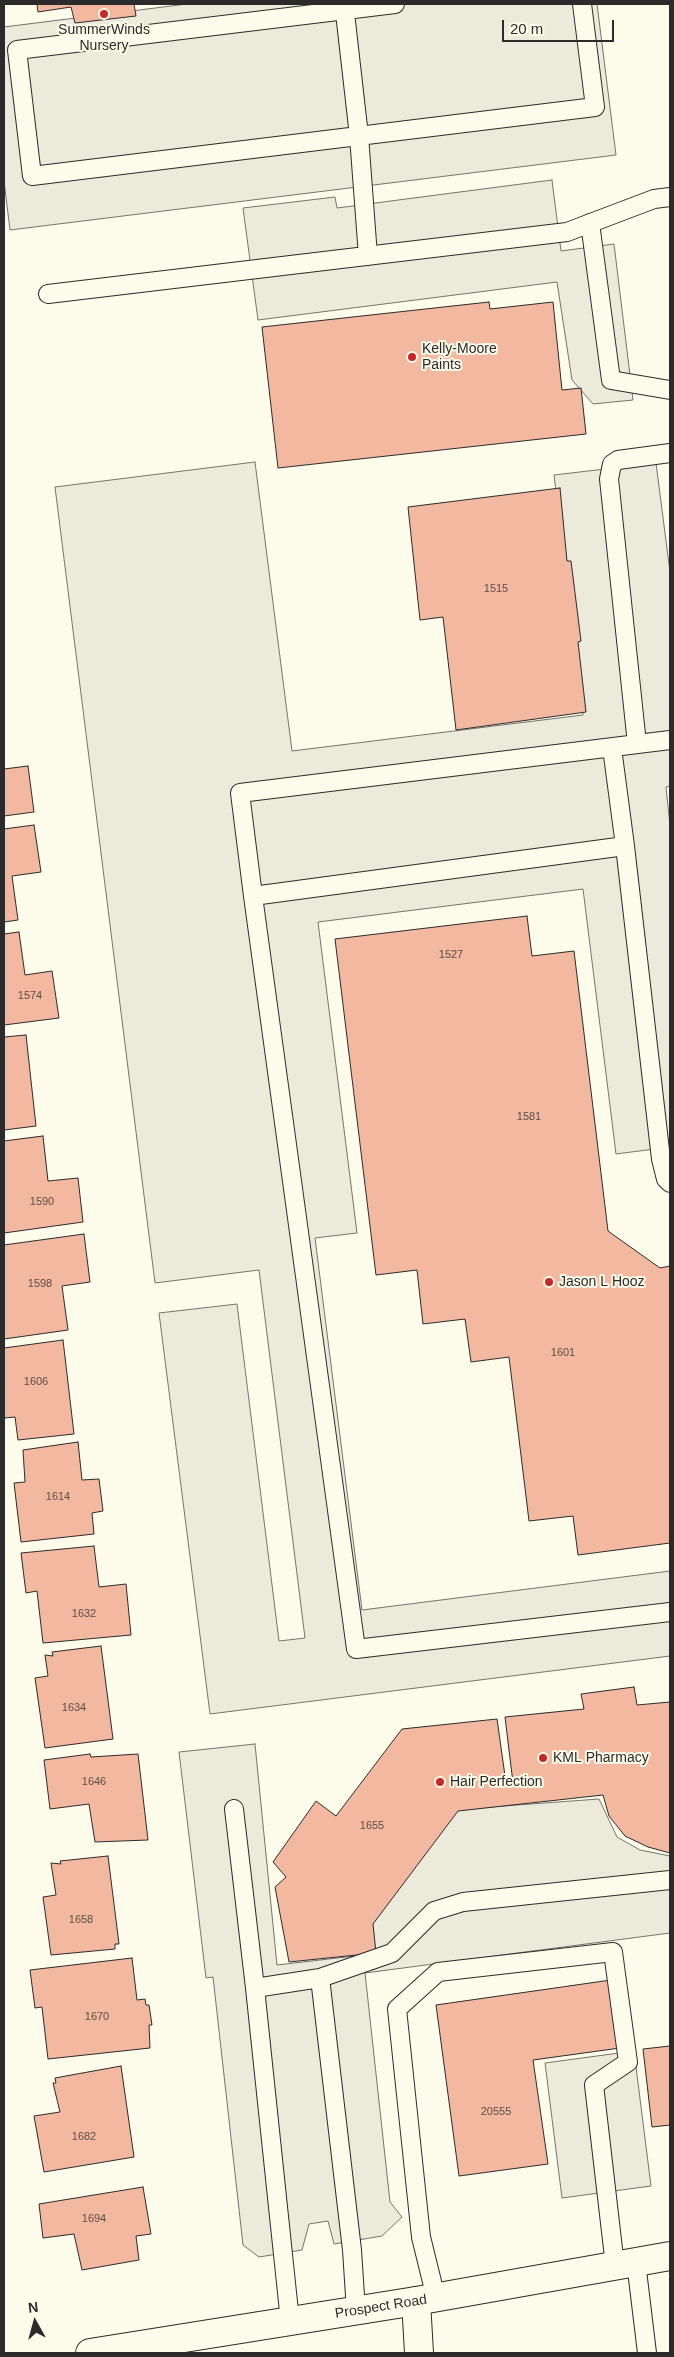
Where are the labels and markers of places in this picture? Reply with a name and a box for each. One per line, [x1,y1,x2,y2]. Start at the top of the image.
marker: SummerWinds Nursery [98,8,110,20]
place label: SummerWinds Nursery [58,22,150,54]
place label: Kelly-Moore Paints [422,341,497,374]
marker: Kelly-Moore Paints [406,351,418,363]
place label: Jason L Hooz [559,1274,645,1290]
marker: Jason L Hooz [543,1276,555,1288]
place label: KML Pharmacy [553,1750,649,1766]
marker: KML Pharmacy [537,1752,549,1764]
place label: Hair Perfection [450,1774,543,1790]
marker: Hair Perfection [434,1776,446,1788]

